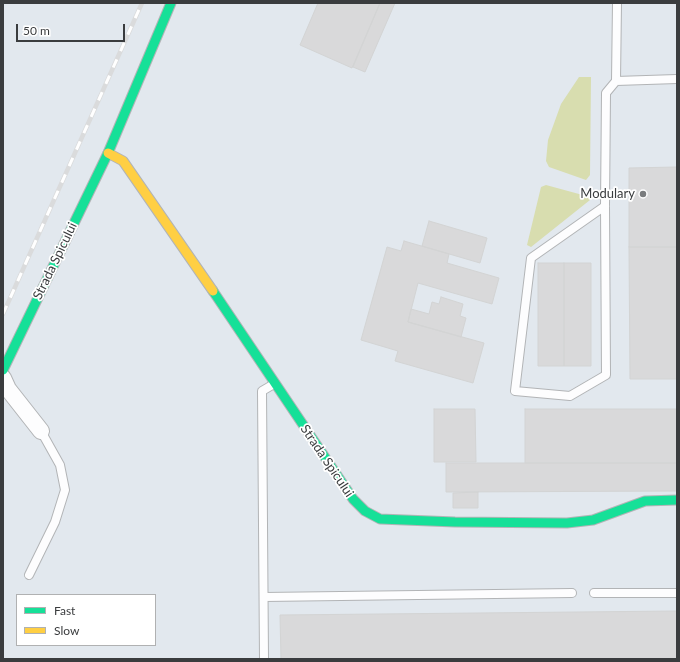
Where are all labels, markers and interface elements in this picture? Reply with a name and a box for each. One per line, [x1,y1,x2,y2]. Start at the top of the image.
scale bar [18,16,127,42]
text: 50 m [23,23,50,38]
place label: Modulary [580,186,635,202]
marker: Modulary [638,189,648,199]
street label: Strada Spicului [30,220,80,302]
street label: Strada Spicului [297,422,357,500]
legend [16,594,156,646]
text: Fast [54,603,75,618]
text: Slow [54,623,79,638]

